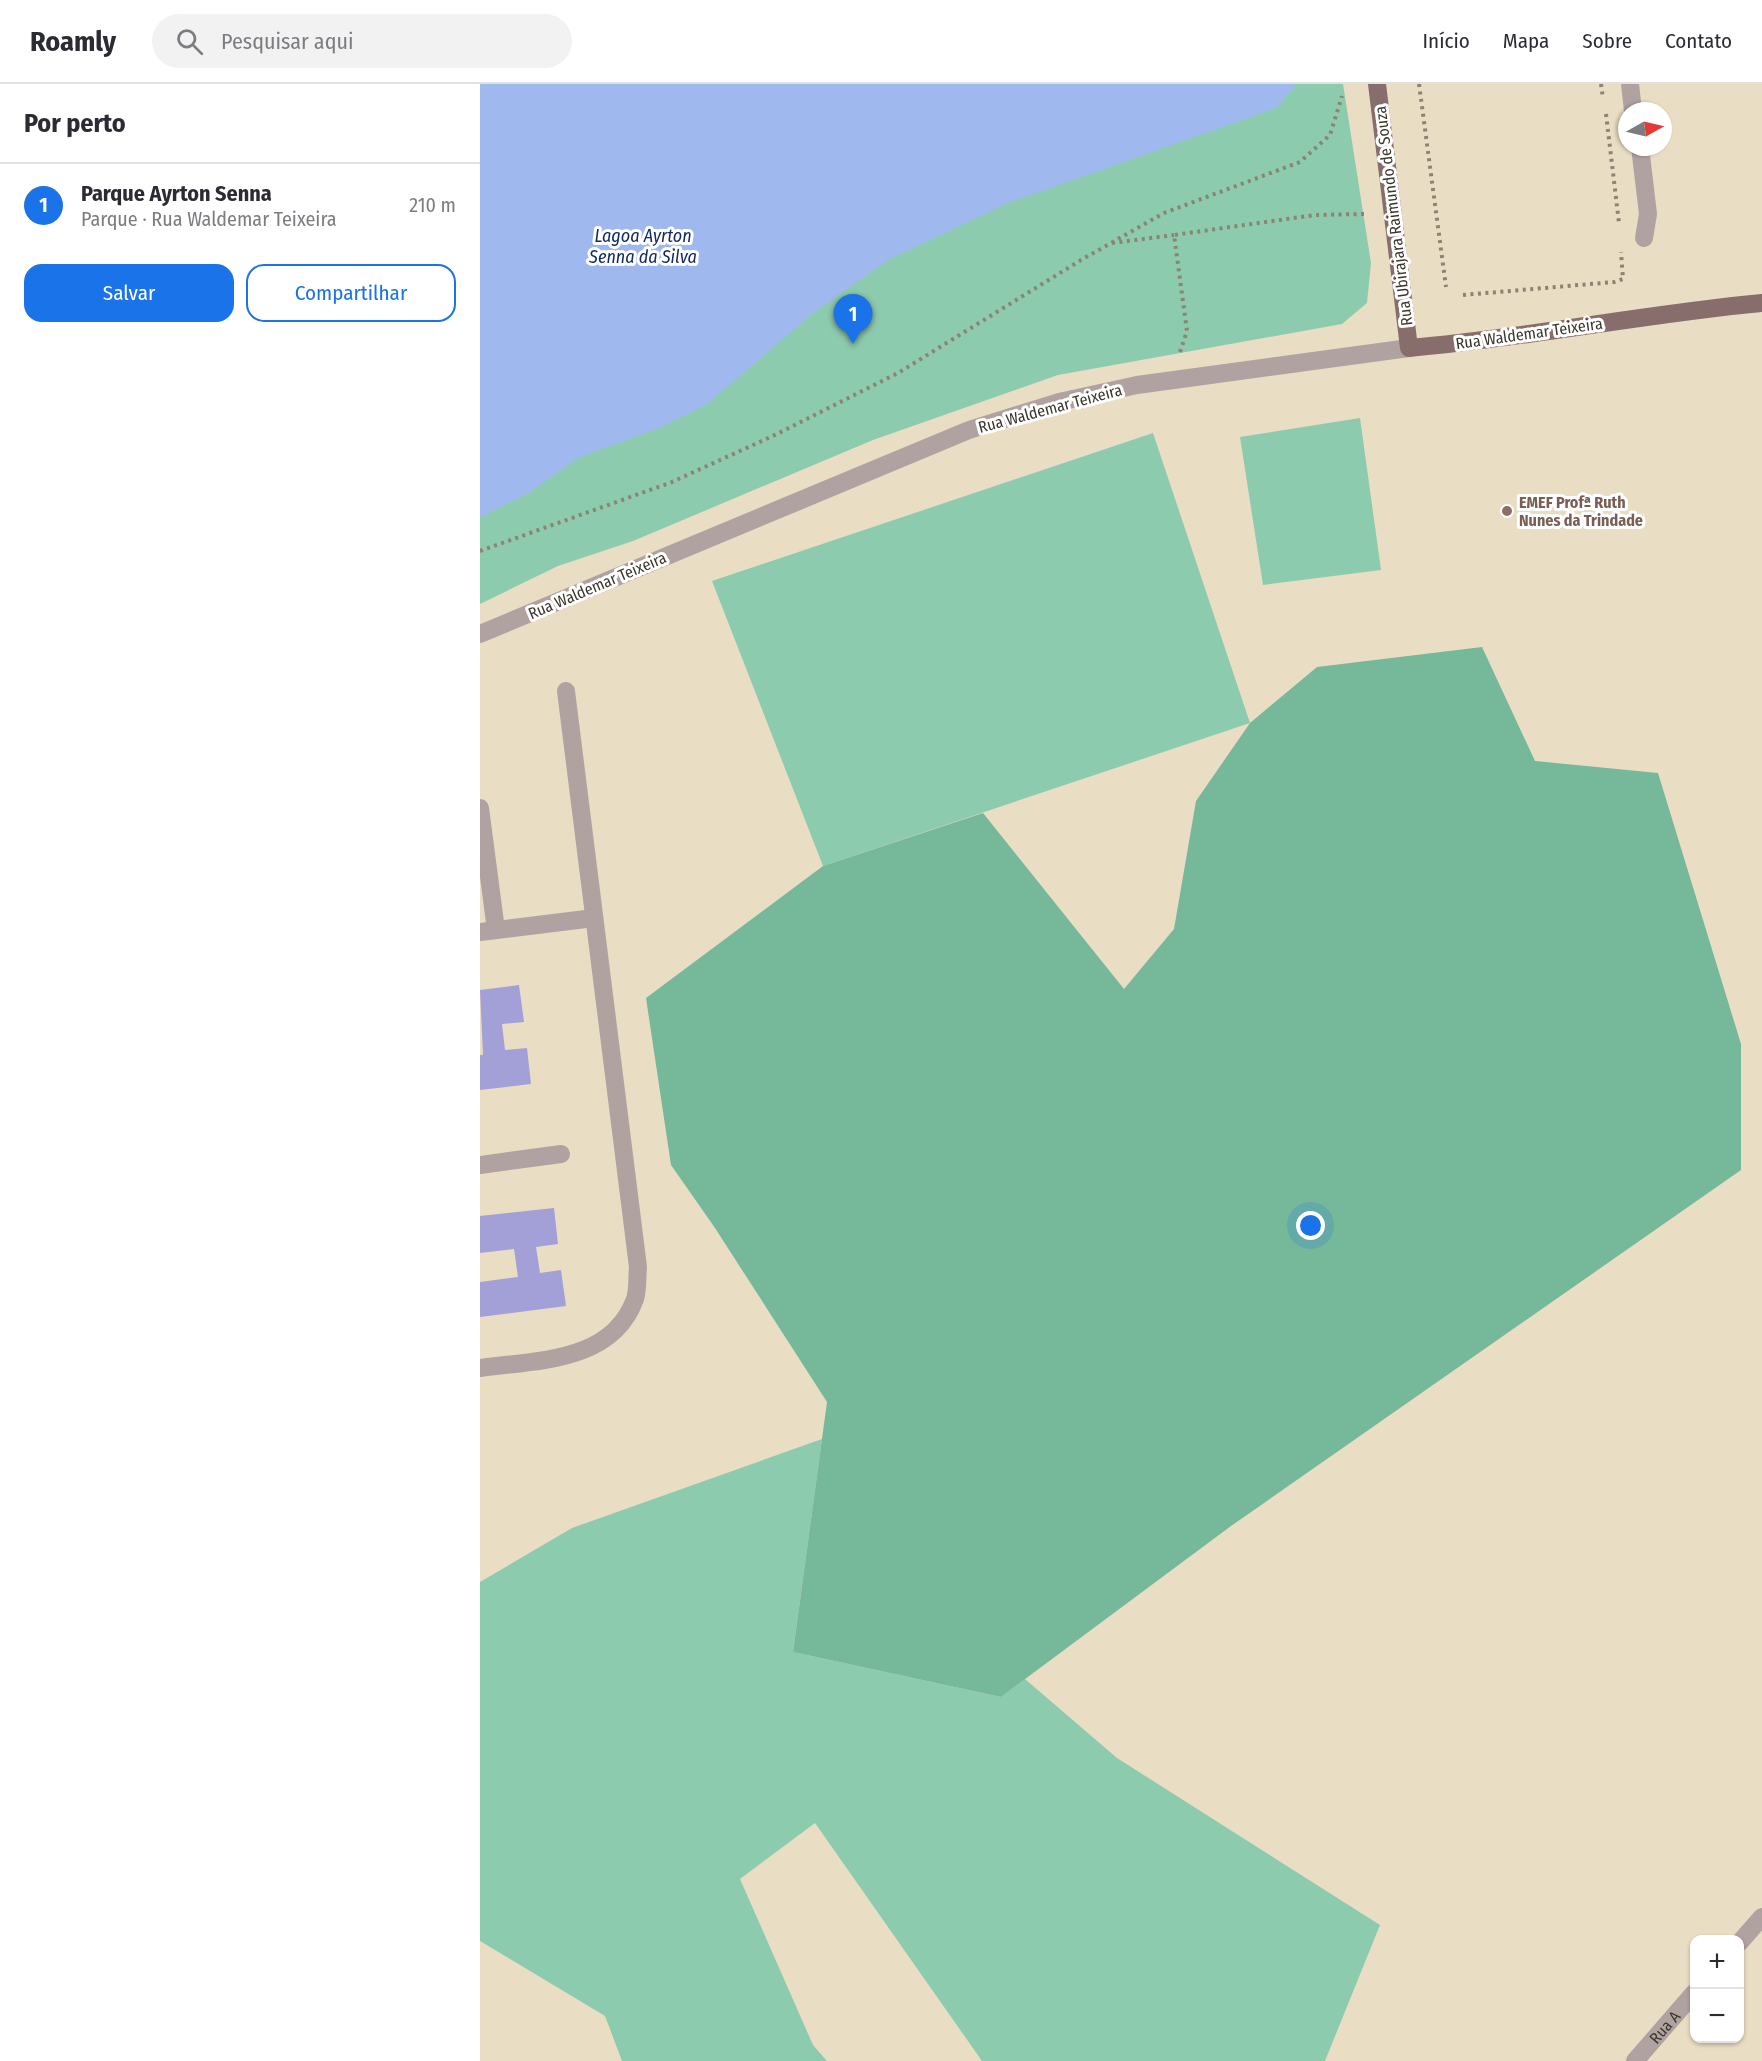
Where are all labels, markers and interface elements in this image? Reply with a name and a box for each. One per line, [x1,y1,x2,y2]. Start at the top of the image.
search box [152,14,572,68]
text: Roamly [30,25,116,58]
icon: search [173,25,206,58]
text: Pesquisar aqui [221,28,353,55]
text: Início [1423,28,1470,54]
text: Mapa [1503,28,1549,54]
text: Sobre [1582,28,1632,54]
text: Contato [1665,28,1732,54]
north arrow [1618,102,1672,156]
street label: Rua Ubirajara Raimundo de Souza [1371,105,1416,327]
text: Por perto [24,108,126,139]
text: Parque Ayrton Senna [81,180,272,207]
text: 1 [39,193,48,217]
text: 210 m [409,193,456,217]
text: Parque · Rua Waldemar Teixeira [81,207,337,231]
water label: Lagoa Ayrton Senna da Silva [588,225,697,268]
button: Salvar [24,264,234,322]
button: Compartilhar [246,264,456,322]
pin: 1 [834,294,872,344]
street label: Rua Waldemar Teixeira [1454,314,1604,353]
street label: Rua Waldemar Teixeira [976,380,1124,437]
place label: EMEF Profª Ruth Nunes da Trindade [1519,493,1643,530]
marker: EMEF Profª Ruth Nunes da Trindade [1500,504,1514,518]
street label: Rua Waldemar Teixeira [525,548,669,623]
your location [1296,1211,1325,1240]
map controls [1690,1935,1744,2043]
button: + [1690,1935,1744,1989]
button: − [1690,1989,1744,2043]
street label: Rua A [1646,2007,1685,2048]

